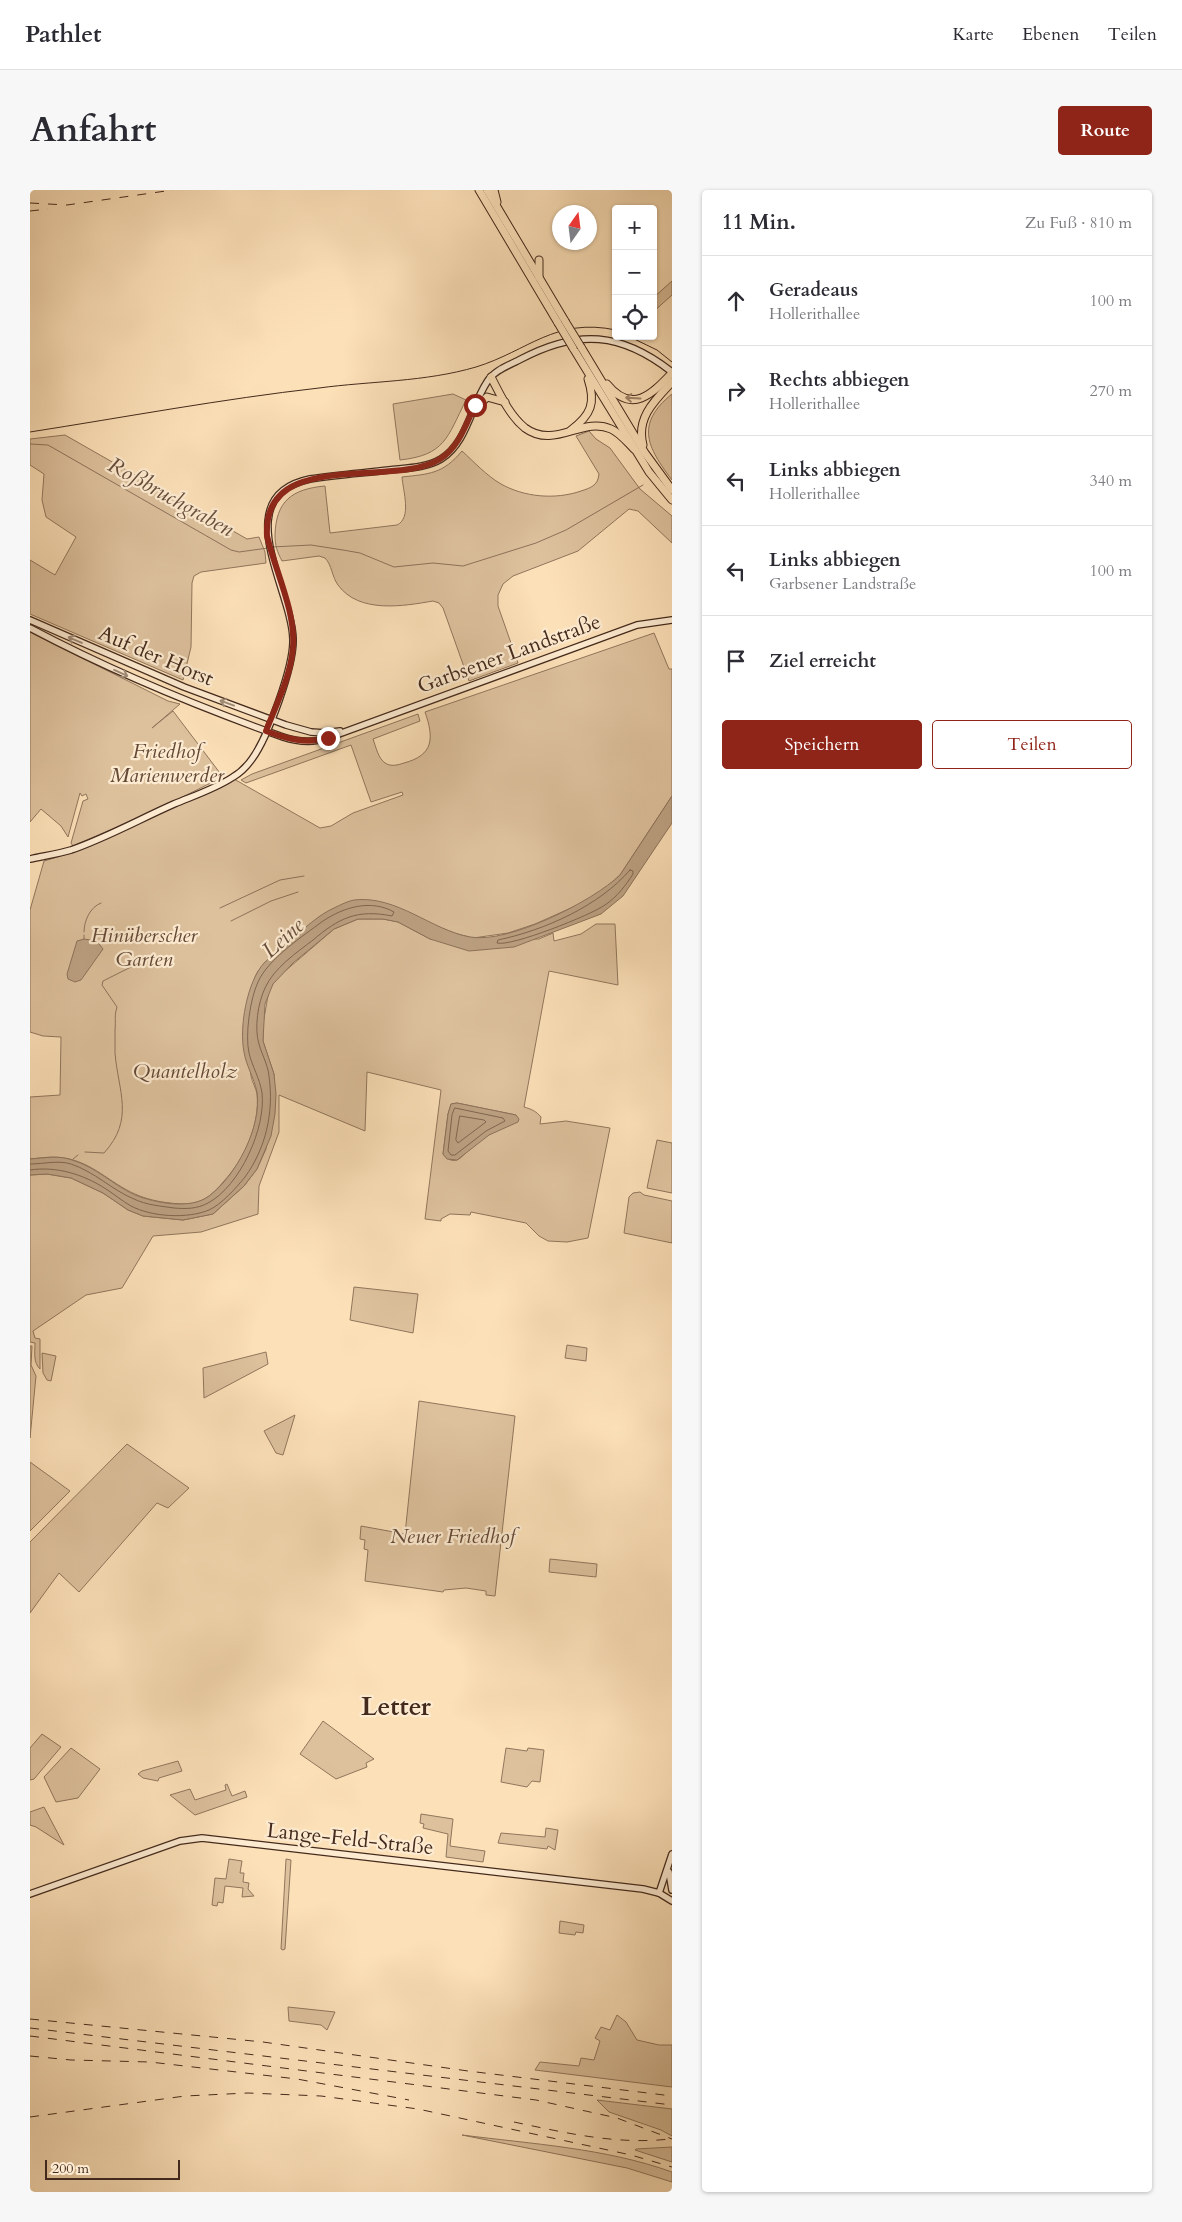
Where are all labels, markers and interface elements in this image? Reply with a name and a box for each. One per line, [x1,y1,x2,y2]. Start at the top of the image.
text: Pathlet [25,18,102,51]
text: Karte [952,22,994,47]
text: Ebenen [1022,22,1080,47]
text: Teilen [1108,22,1157,47]
text: Anfahrt [30,106,156,154]
button: Route [1058,106,1152,155]
north arrow [552,205,597,250]
map controls [612,205,657,340]
button: + [612,205,657,250]
text: 11 Min. [722,208,796,237]
text: Zu Fuß · 810 m [1025,212,1132,234]
button: − [612,250,657,295]
text: Geradeaus [769,277,858,303]
icon: ahead [722,287,750,315]
text: 100 m [1090,290,1132,312]
button: locate [612,295,657,340]
text: Hollerithallee [769,303,860,325]
text: Rechts abbiegen [769,367,910,393]
icon: right [722,377,750,405]
text: 270 m [1090,380,1132,402]
one-way arrow [626,393,642,402]
text: Hollerithallee [769,393,860,415]
route start [464,394,487,417]
water label: Roßbruchgraben [103,450,240,544]
text: Links abbiegen [769,457,901,483]
icon: left [722,467,750,495]
text: 340 m [1090,470,1132,492]
text: Hollerithallee [769,483,860,505]
text: Links abbiegen [769,547,901,573]
icon: left [722,557,750,585]
text: 100 m [1090,560,1132,582]
text: Garbsener Landstraße [769,573,916,595]
street label: Garbsener Landstraße [413,607,605,701]
street label: Auf der Horst [94,619,218,693]
one-way arrow [68,635,83,644]
icon: arrive [722,647,750,675]
text: Ziel erreicht [769,648,876,674]
one-way arrow [113,668,128,678]
one-way arrow [220,698,235,707]
button: Speichern [722,720,922,769]
button: Teilen [932,720,1132,769]
route end [317,727,340,750]
park label: Friedhof Marienwerder [110,737,225,790]
water label: Leine [255,911,311,965]
park label: Hinüberscher Garten [91,921,198,974]
park label: Quantelholz [133,1057,237,1086]
park label: Neuer Friedhof [390,1522,520,1551]
district label: Letter [361,1689,432,1724]
street label: Lange-Feld-Straße [265,1816,435,1862]
scale bar [45,2157,180,2180]
text: 200 m [52,2159,89,2178]

